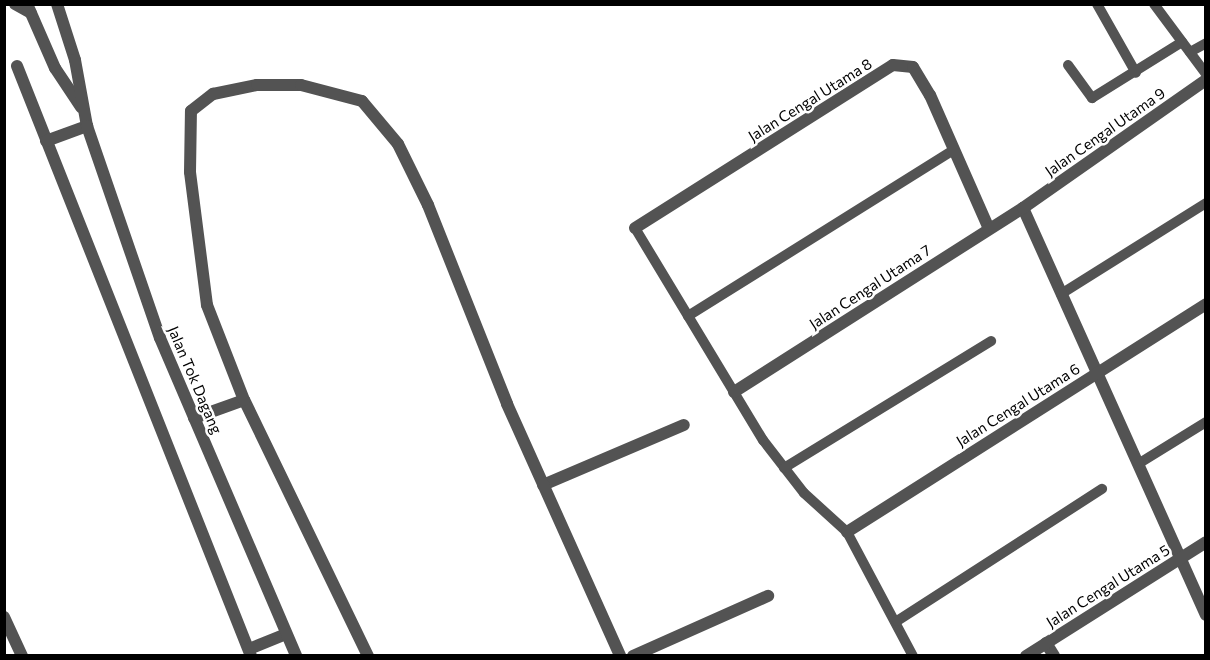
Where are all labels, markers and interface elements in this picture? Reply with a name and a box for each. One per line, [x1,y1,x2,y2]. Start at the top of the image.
street label: Jalan Cengal Utama 8 [745,55,875,145]
street label: Jalan Cengal Utama 9 [1041,84,1169,180]
street label: Jalan Cengal Utama 7 [806,241,934,333]
street label: Jalan Tok Dagang [164,323,226,437]
street label: Jalan Cengal Utama 6 [953,360,1083,450]
street label: Jalan Cengal Utama 5 [1043,541,1173,631]

